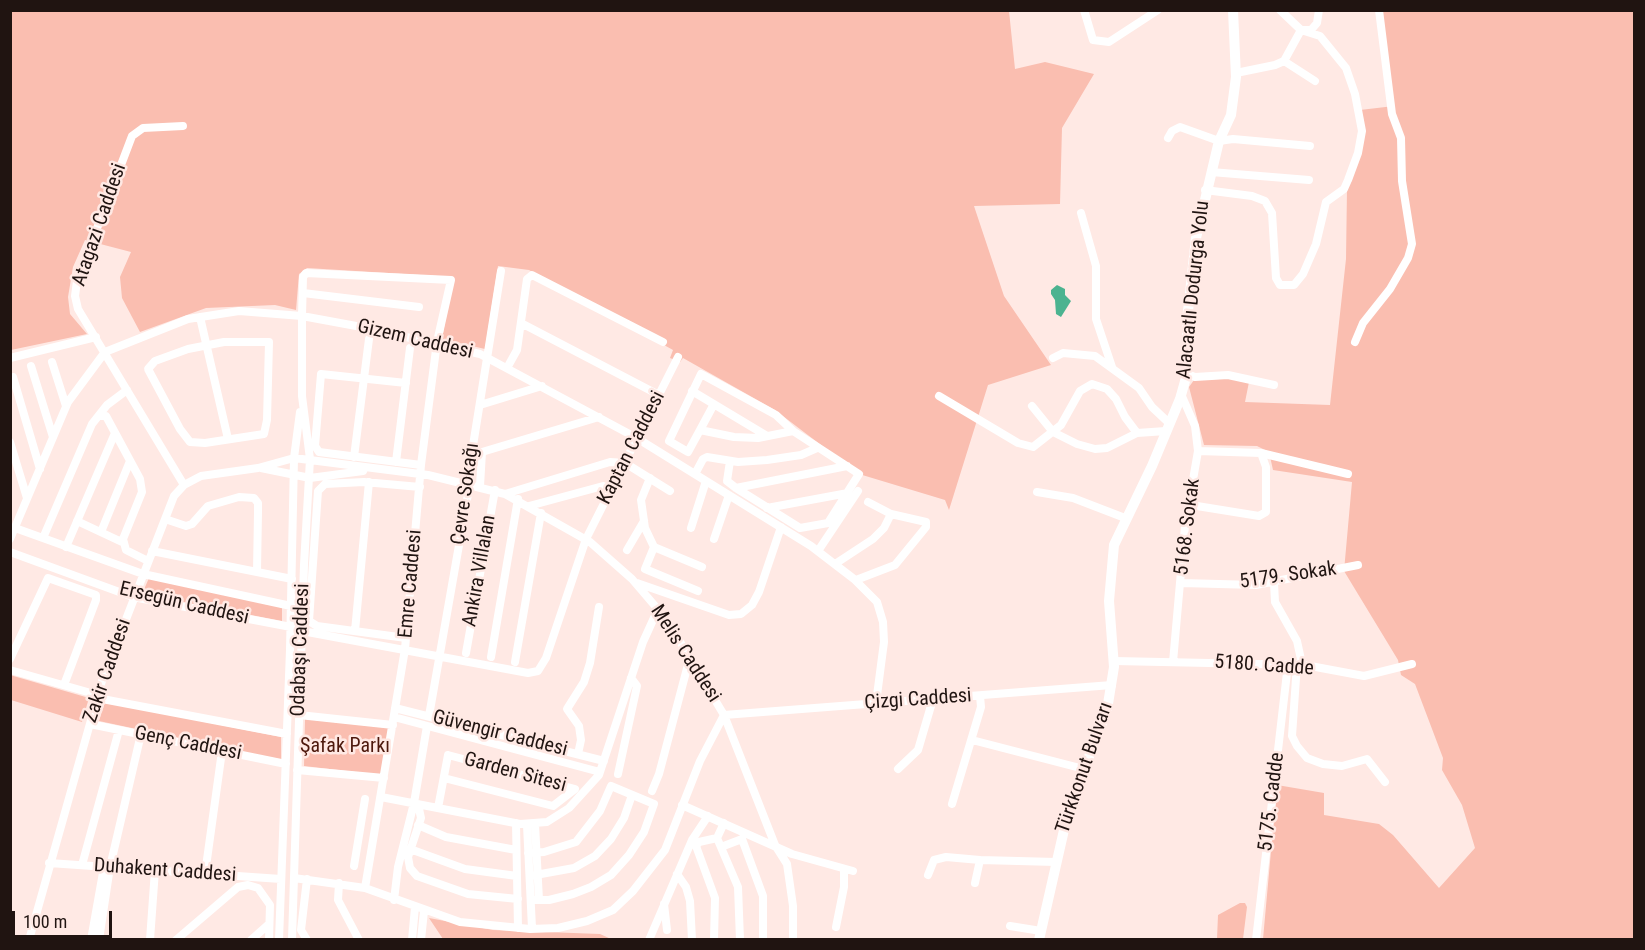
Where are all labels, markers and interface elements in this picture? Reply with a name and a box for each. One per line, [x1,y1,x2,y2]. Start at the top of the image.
street label: Atagazi Caddesi [68,161,132,289]
street label: Alacaatlı Dodurga Yolu [1173,200,1215,380]
street label: Gizem Caddesi [355,315,475,365]
street label: Kaptan Caddesi [593,387,671,509]
street label: Çevre Sokağı [447,442,485,546]
street label: 5168. Sokak [1170,477,1206,577]
street label: Ankira Villalan [458,513,502,629]
street label: Emre Caddesi [394,529,428,639]
street label: 5179. Sokak [1238,557,1338,595]
street label: Ersegün Caddesi [117,577,251,631]
street label: Odabaşı Caddesi [287,583,315,717]
street label: Melis Caddesi [645,601,725,707]
street label: Zakir Caddesi [79,616,137,726]
street label: 5180. Cadde [1214,651,1314,681]
street label: Çizgi Caddesi [864,684,972,716]
street label: Türkkonut Bulvarı [1051,699,1119,837]
street label: Güvengir Caddesi [430,706,570,762]
street label: Genç Caddesi [132,722,244,766]
park label: Şafak Parkı [300,735,390,759]
street label: Garden Sitesi [461,748,569,798]
street label: 5175. Cadde [1254,751,1290,853]
street label: Duhakent Caddesi [93,854,237,888]
scale bar [15,899,116,937]
text: 100 m [23,911,67,932]

